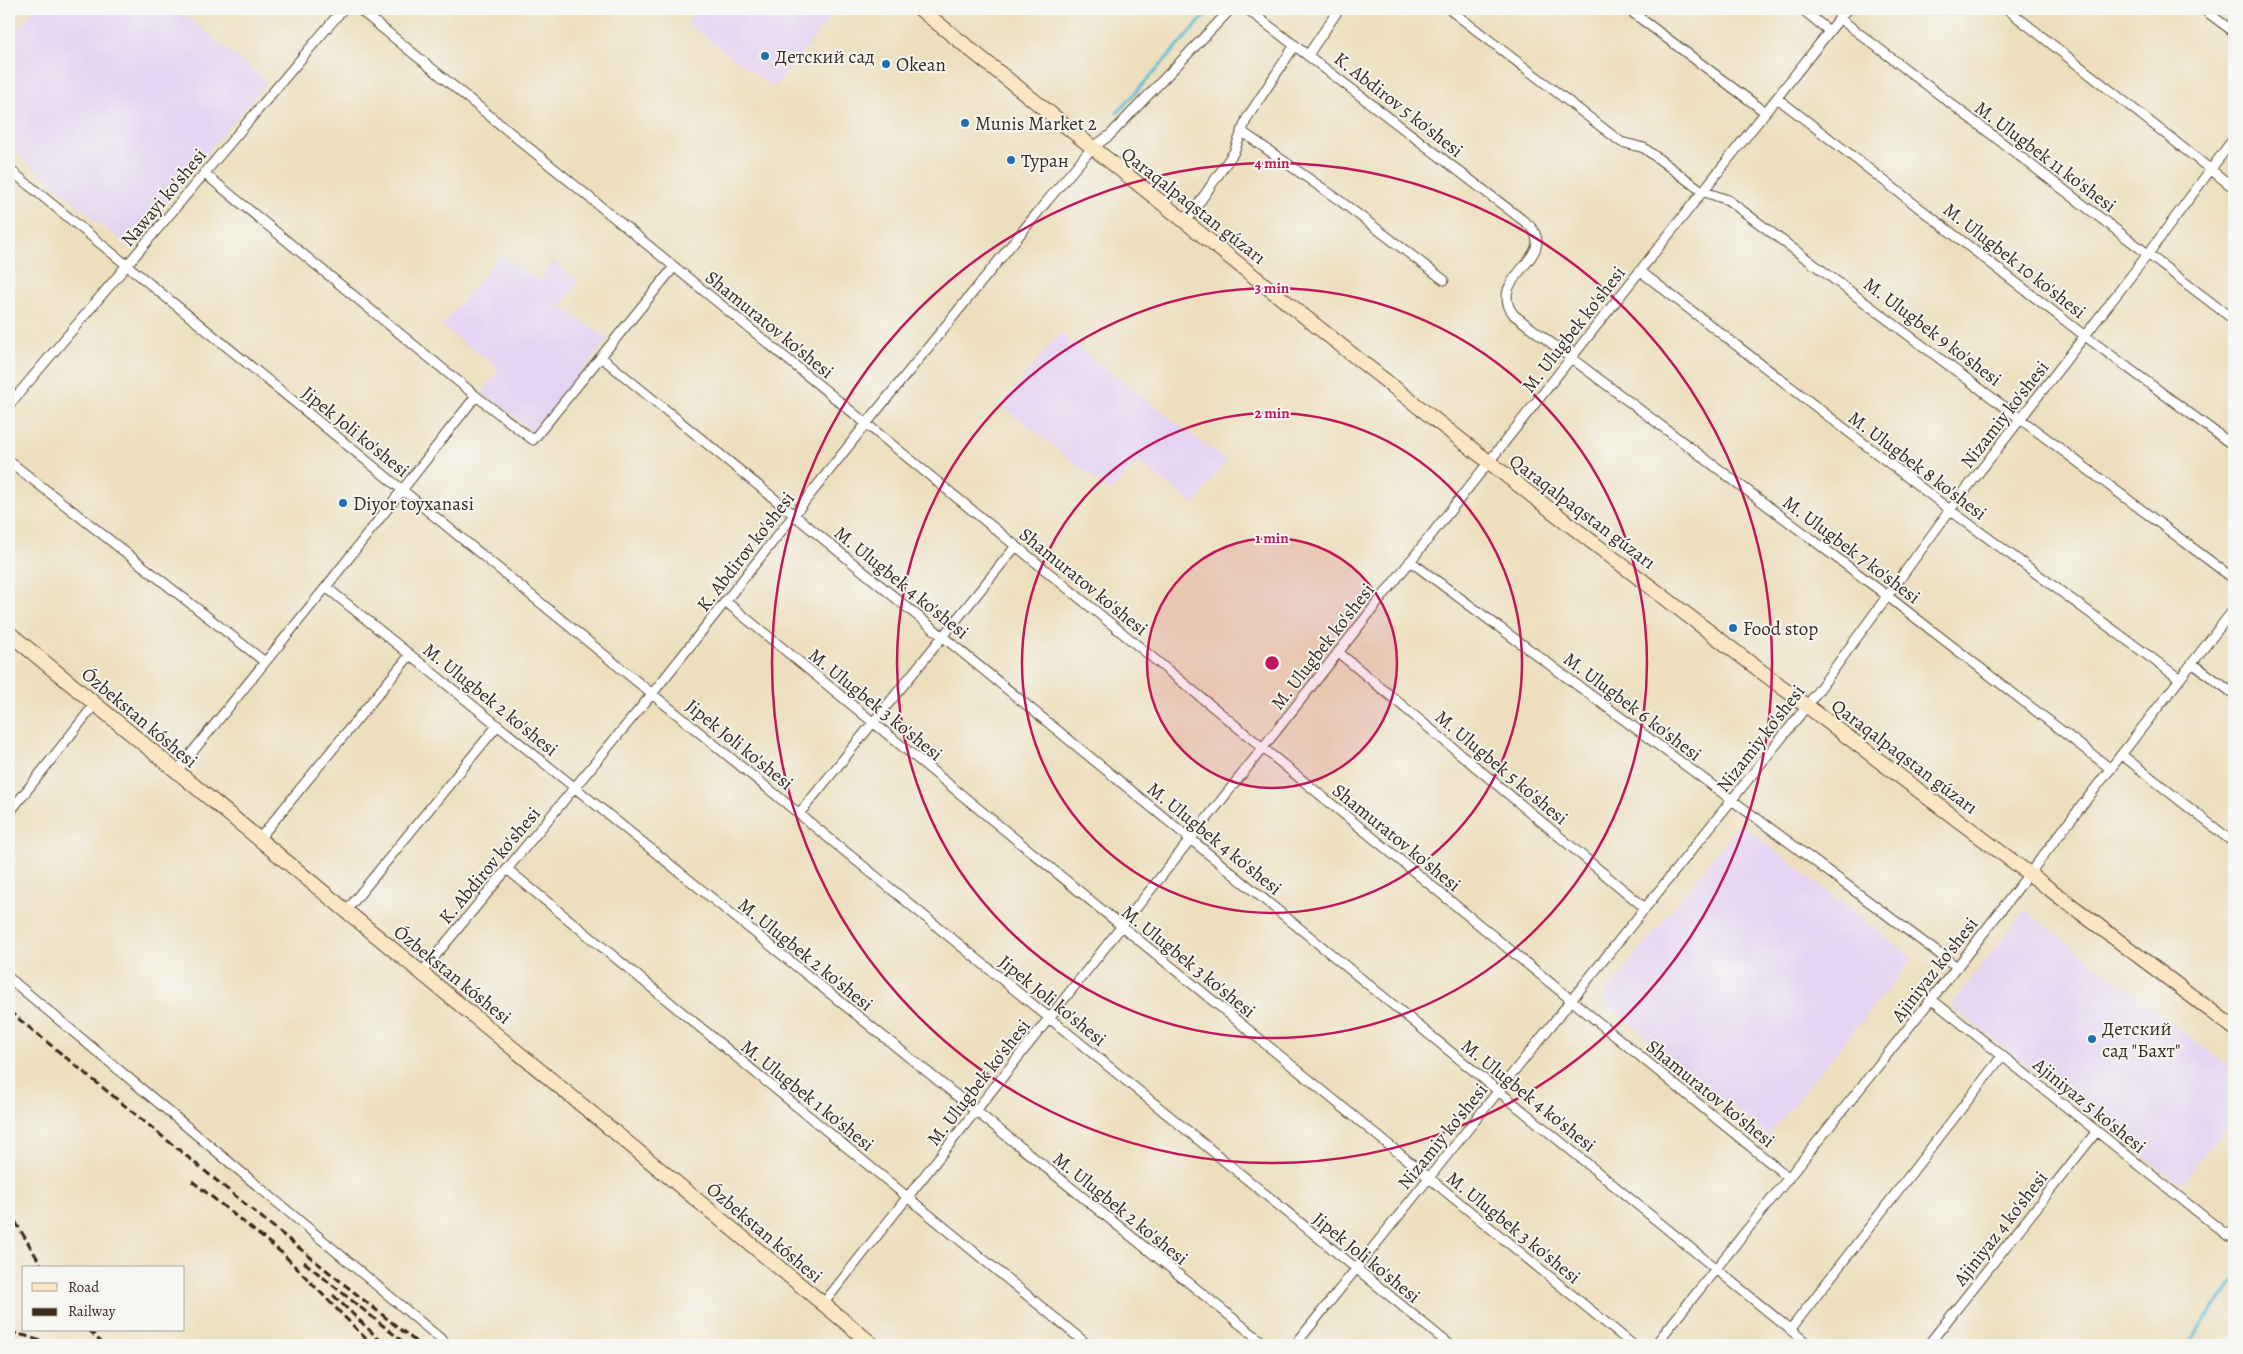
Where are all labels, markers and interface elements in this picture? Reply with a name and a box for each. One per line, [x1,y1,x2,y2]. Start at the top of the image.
place label: Детский сад [775,44,874,70]
street label: K. Abdirov 5 ko'shesi [1328,46,1468,164]
marker: Детский сад [759,50,771,62]
place label: Okean [896,52,946,78]
marker: Okean [880,58,892,70]
street label: M. Ulugbek 11 ko'shesi [1969,95,2121,219]
place label: Munis Market 2 [975,111,1097,137]
marker: Munis Market 2 [959,117,971,129]
street label: Qaraqalpaqstan gúzarı [1116,141,1271,271]
street label: Nawayi ko'shesi [115,143,213,252]
place label: Туран [1021,148,1069,174]
text: 4 min [1254,153,1290,173]
marker: Туран [1005,154,1017,166]
street label: M. Ulugbek 10 ko'shesi [1938,197,2091,325]
street label: M. Ulugbek ko'shesi [1516,261,1631,398]
street label: Shamuratov ko'shesi [700,265,839,385]
street label: M. Ulugbek 9 ko'shesi [1858,271,2007,392]
text: 3 min [1255,278,1290,298]
street label: Nizamiy ko'shesi [1955,355,2055,474]
street label: Jipek Joli ko'shesi [296,380,415,483]
text: 2 min [1254,403,1290,423]
street label: M. Ulugbek 8 ko'shesi [1843,405,1992,526]
street label: Qaraqalpaqstan gúzarı [1504,448,1661,575]
street label: K. Abdirov ko'shesi [691,486,801,617]
street label: M. Ulugbek 7 ko'shesi [1777,490,1925,610]
place label: Diyor toyxanasi [353,491,474,517]
marker: Diyor toyxanasi [337,497,349,509]
street label: M. Ulugbek 4 ko'shesi [829,520,974,645]
street label: Shamuratov ko'shesi [1014,522,1153,642]
text: 1 min [1255,528,1289,548]
street label: M. Ulugbek ko'shesi [1265,578,1380,715]
place label: Food stop [1743,616,1818,642]
marker: Food stop [1727,622,1739,634]
street label: M. Ulugbek 2 ko'shesi [417,637,563,762]
street label: M. Ulugbek 3 ko'shesi [803,643,948,767]
street label: M. Ulugbek 6 ko'shesi [1558,646,1707,767]
centre of rings [1263,654,1281,672]
street label: Ózbekstan kóshesi [76,661,203,774]
street label: Nizamiy ko'shesi [1711,679,1811,798]
street label: Jipek Joli ko'shesi [680,693,799,796]
street label: Qaraqalpaqstan gúzarı [1826,693,1983,820]
street label: M. Ulugbek 5 ko'shesi [1429,704,1573,831]
street label: M. Ulugbek 4 ko'shesi [1142,776,1287,901]
street label: Shamuratov ko'shesi [1327,778,1466,898]
street label: K. Abdirov ko'shesi [433,802,546,930]
street label: M. Ulugbek 2 ko'shesi [732,892,878,1017]
street label: M. Ulugbek 3 ko'shesi [1116,900,1261,1024]
street label: Ajiniyaz ko'shesi [1885,912,1984,1028]
street label: Ózbekstan kóshesi [388,919,517,1030]
street label: Jipek Joli ko'shesi [993,949,1112,1052]
street label: M. Ulugbek ko'shesi [921,1014,1036,1151]
place label: Детский сад "Бахт" [2102,1016,2181,1064]
street label: M. Ulugbek 4 ko'shesi [1456,1033,1601,1158]
marker: Детский сад "Бахт" [2086,1033,2098,1045]
street label: M. Ulugbek 1 ko'shesi [735,1034,879,1158]
street label: Shamuratov ko'shesi [1641,1034,1780,1154]
street label: Ajiniyaz 5 ko'shesi [2027,1051,2151,1159]
street label: Nizamiy ko'shesi [1392,1078,1494,1195]
street label: M. Ulugbek 2 ko'shesi [1047,1146,1193,1271]
street label: M. Ulugbek 3 ko'shesi [1441,1166,1586,1290]
street label: Ajiniyaz 4 ko'shesi [1947,1166,2054,1292]
street label: Ózbekstan kóshesi [701,1176,828,1289]
street label: Jipek Joli ko'shesi [1307,1206,1426,1309]
legend [22,1266,185,1332]
text: Road [68,1277,100,1297]
text: Railway [68,1301,116,1321]

